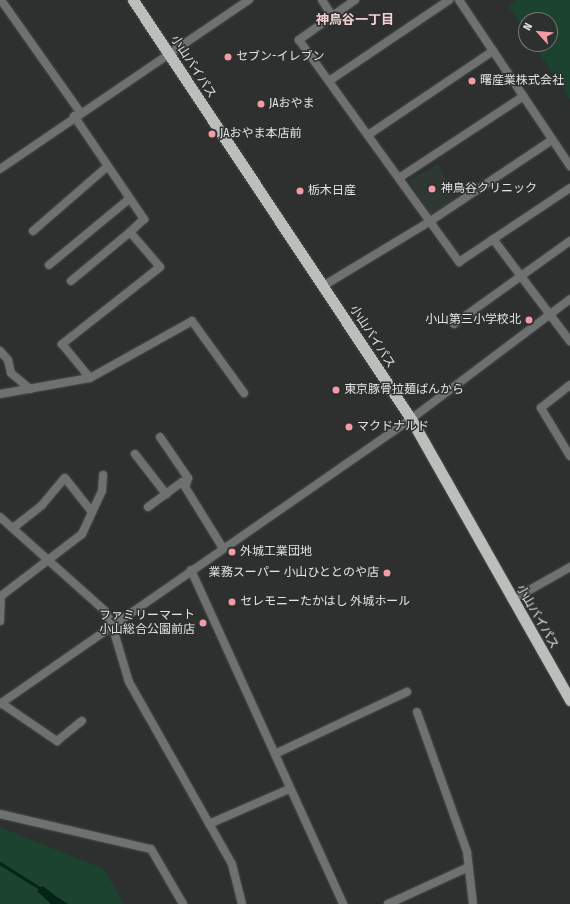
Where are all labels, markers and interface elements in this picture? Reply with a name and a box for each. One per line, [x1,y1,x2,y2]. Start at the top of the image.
district label: 神鳥谷一丁目 [316,12,394,28]
north arrow [518,12,558,52]
text: N [520,21,535,33]
street label: 小山バイパス [167,33,219,101]
place label: セブン-イレブン [236,50,324,64]
marker: セブン-イレブン [223,52,233,62]
place label: 曙産業株式会社 [480,74,564,88]
marker: 曙産業株式会社 [467,76,477,86]
place label: JAおやま [269,97,315,111]
marker: JAおやま [256,99,266,109]
place label: JAおやま本店前 [220,127,302,141]
marker: JAおやま本店前 [207,129,217,139]
place label: 神鳥谷クリニック [441,182,537,196]
marker: 神鳥谷クリニック [426,183,438,195]
place label: 栃木日産 [308,184,356,198]
marker: 栃木日産 [295,186,305,196]
street label: 小山バイパス [346,303,398,371]
place label: 小山第三小学校北 [425,313,521,327]
marker: 小山第三小学校北 [524,315,534,325]
place label: 東京豚骨拉麺ばんから [344,383,464,397]
marker: 東京豚骨拉麺ばんから [331,385,341,395]
place label: マクドナルド [357,420,429,434]
marker: マクドナルド [344,422,354,432]
place label: 外城工業団地 [240,545,312,559]
marker: 外城工業団地 [227,547,237,557]
place label: 業務スーパー 小山ひととのや店 [208,566,379,580]
marker: 業務スーパー 小山ひととのや店 [382,568,392,578]
street label: 小山バイパス [513,582,561,652]
place label: セレモニーたかはし 外城ホール [240,595,411,609]
marker: セレモニーたかはし 外城ホール [227,597,237,607]
place label: ファミリーマート 小山総合公園前店 [99,609,195,637]
marker: ファミリーマート 小山総合公園前店 [198,618,208,628]

